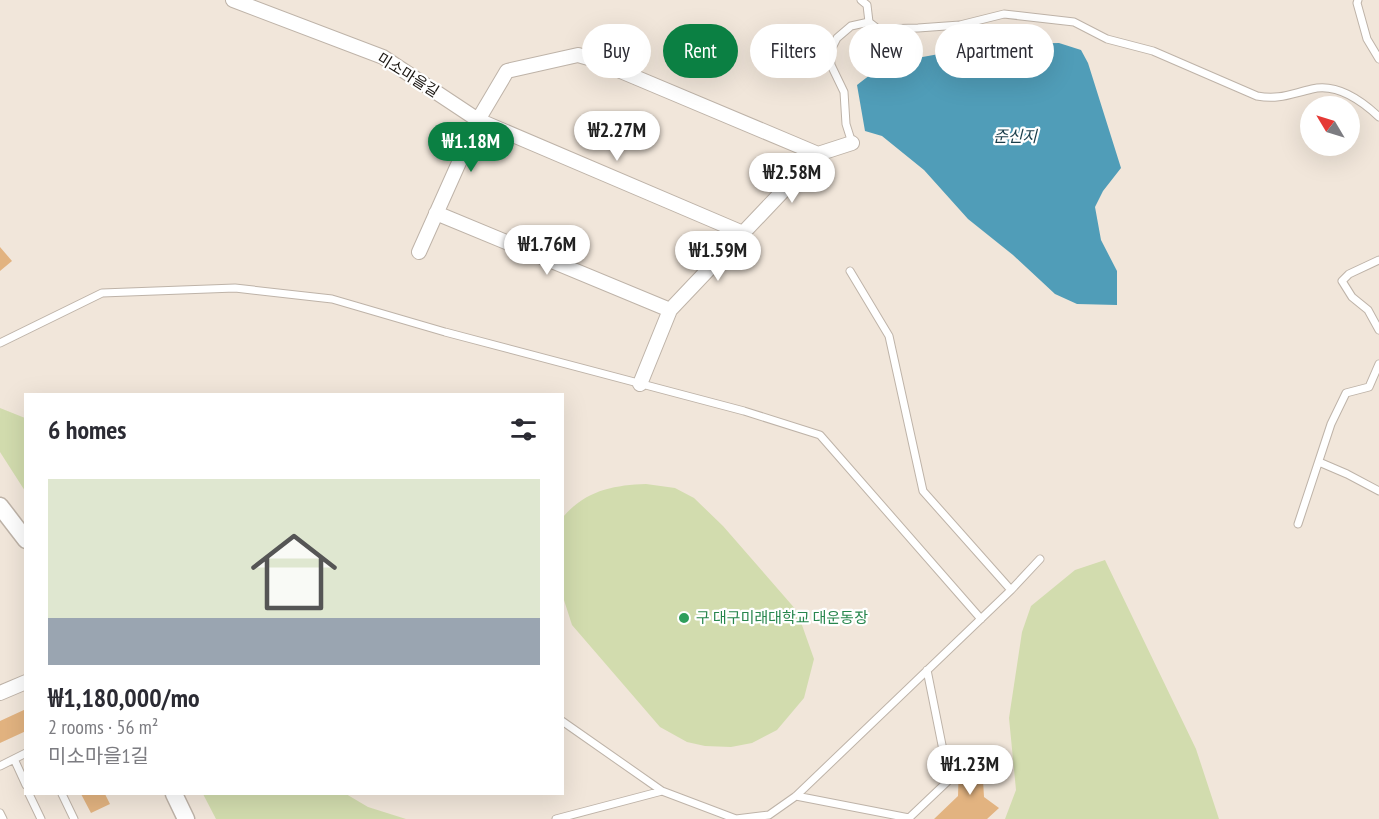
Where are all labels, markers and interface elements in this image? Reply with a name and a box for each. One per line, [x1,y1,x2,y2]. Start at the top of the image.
chip: Buy [582,24,651,78]
chip: Rent [663,24,738,78]
chip: Filters [750,24,837,78]
chip: New [849,24,923,78]
chip: Apartment [935,24,1054,78]
street label: 미소마을길 [374,48,443,101]
north arrow [1300,96,1360,156]
map controls [1300,96,1360,156]
pin: ₩2.27M [568,111,666,162]
text: ₩2.27M [588,117,646,143]
pin: ₩1.18M [422,122,520,173]
water label: 준신지 [993,126,1038,146]
text: ₩1.18M [442,128,500,154]
pin: ₩2.58M [743,153,841,204]
text: ₩2.58M [763,159,821,185]
pin: ₩1.76M [498,225,596,276]
text: ₩1.76M [518,231,576,257]
pin: ₩1.59M [669,231,767,282]
text: ₩1.59M [689,237,747,263]
text: 6 homes [48,413,126,446]
icon: filters [507,413,540,446]
icon: home [240,518,348,626]
place label: 구 대구미래대학교 대운동장 [696,608,868,627]
marker: 구 대구미래대학교 대운동장 [677,611,691,625]
text: ₩1,180,000/mo [48,681,199,714]
text: 2 rooms · 56 m² [48,714,158,740]
text: 미소마을1길 [48,743,149,769]
pin: ₩1.23M [921,745,1019,796]
text: ₩1.23M [941,751,999,777]

